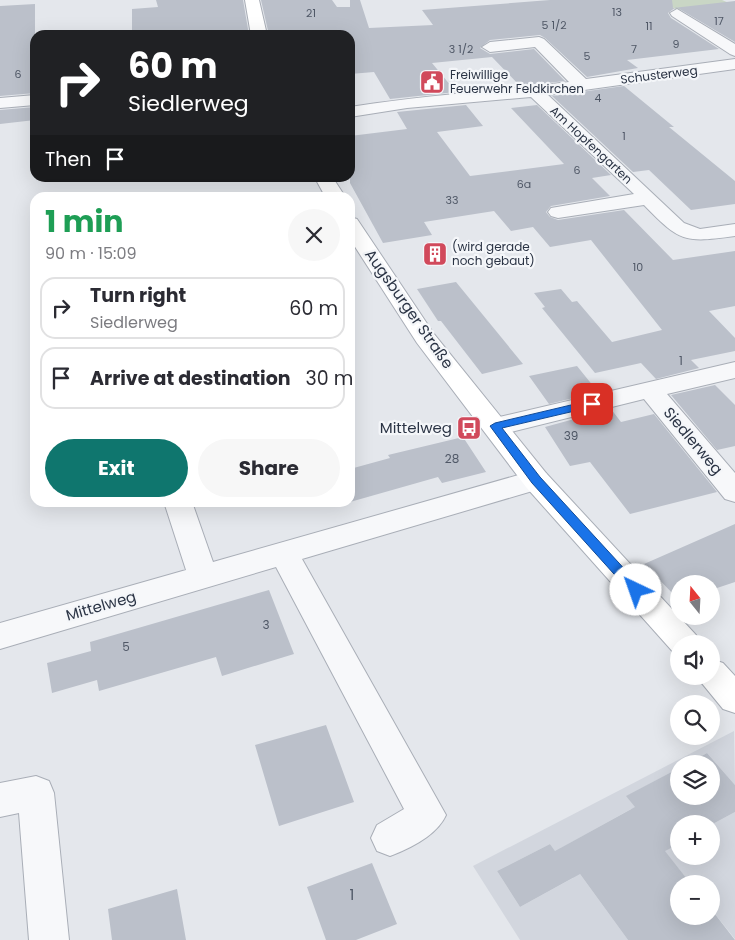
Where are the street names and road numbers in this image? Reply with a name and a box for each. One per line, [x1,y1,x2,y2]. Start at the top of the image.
street label: Schusterweg [619,61,699,88]
street label: Am Hopfengarten [546,102,636,187]
street label: Augsburger Straße [360,245,459,373]
street label: Siedlerweg [659,402,728,479]
street label: Mittelweg [63,585,138,626]

